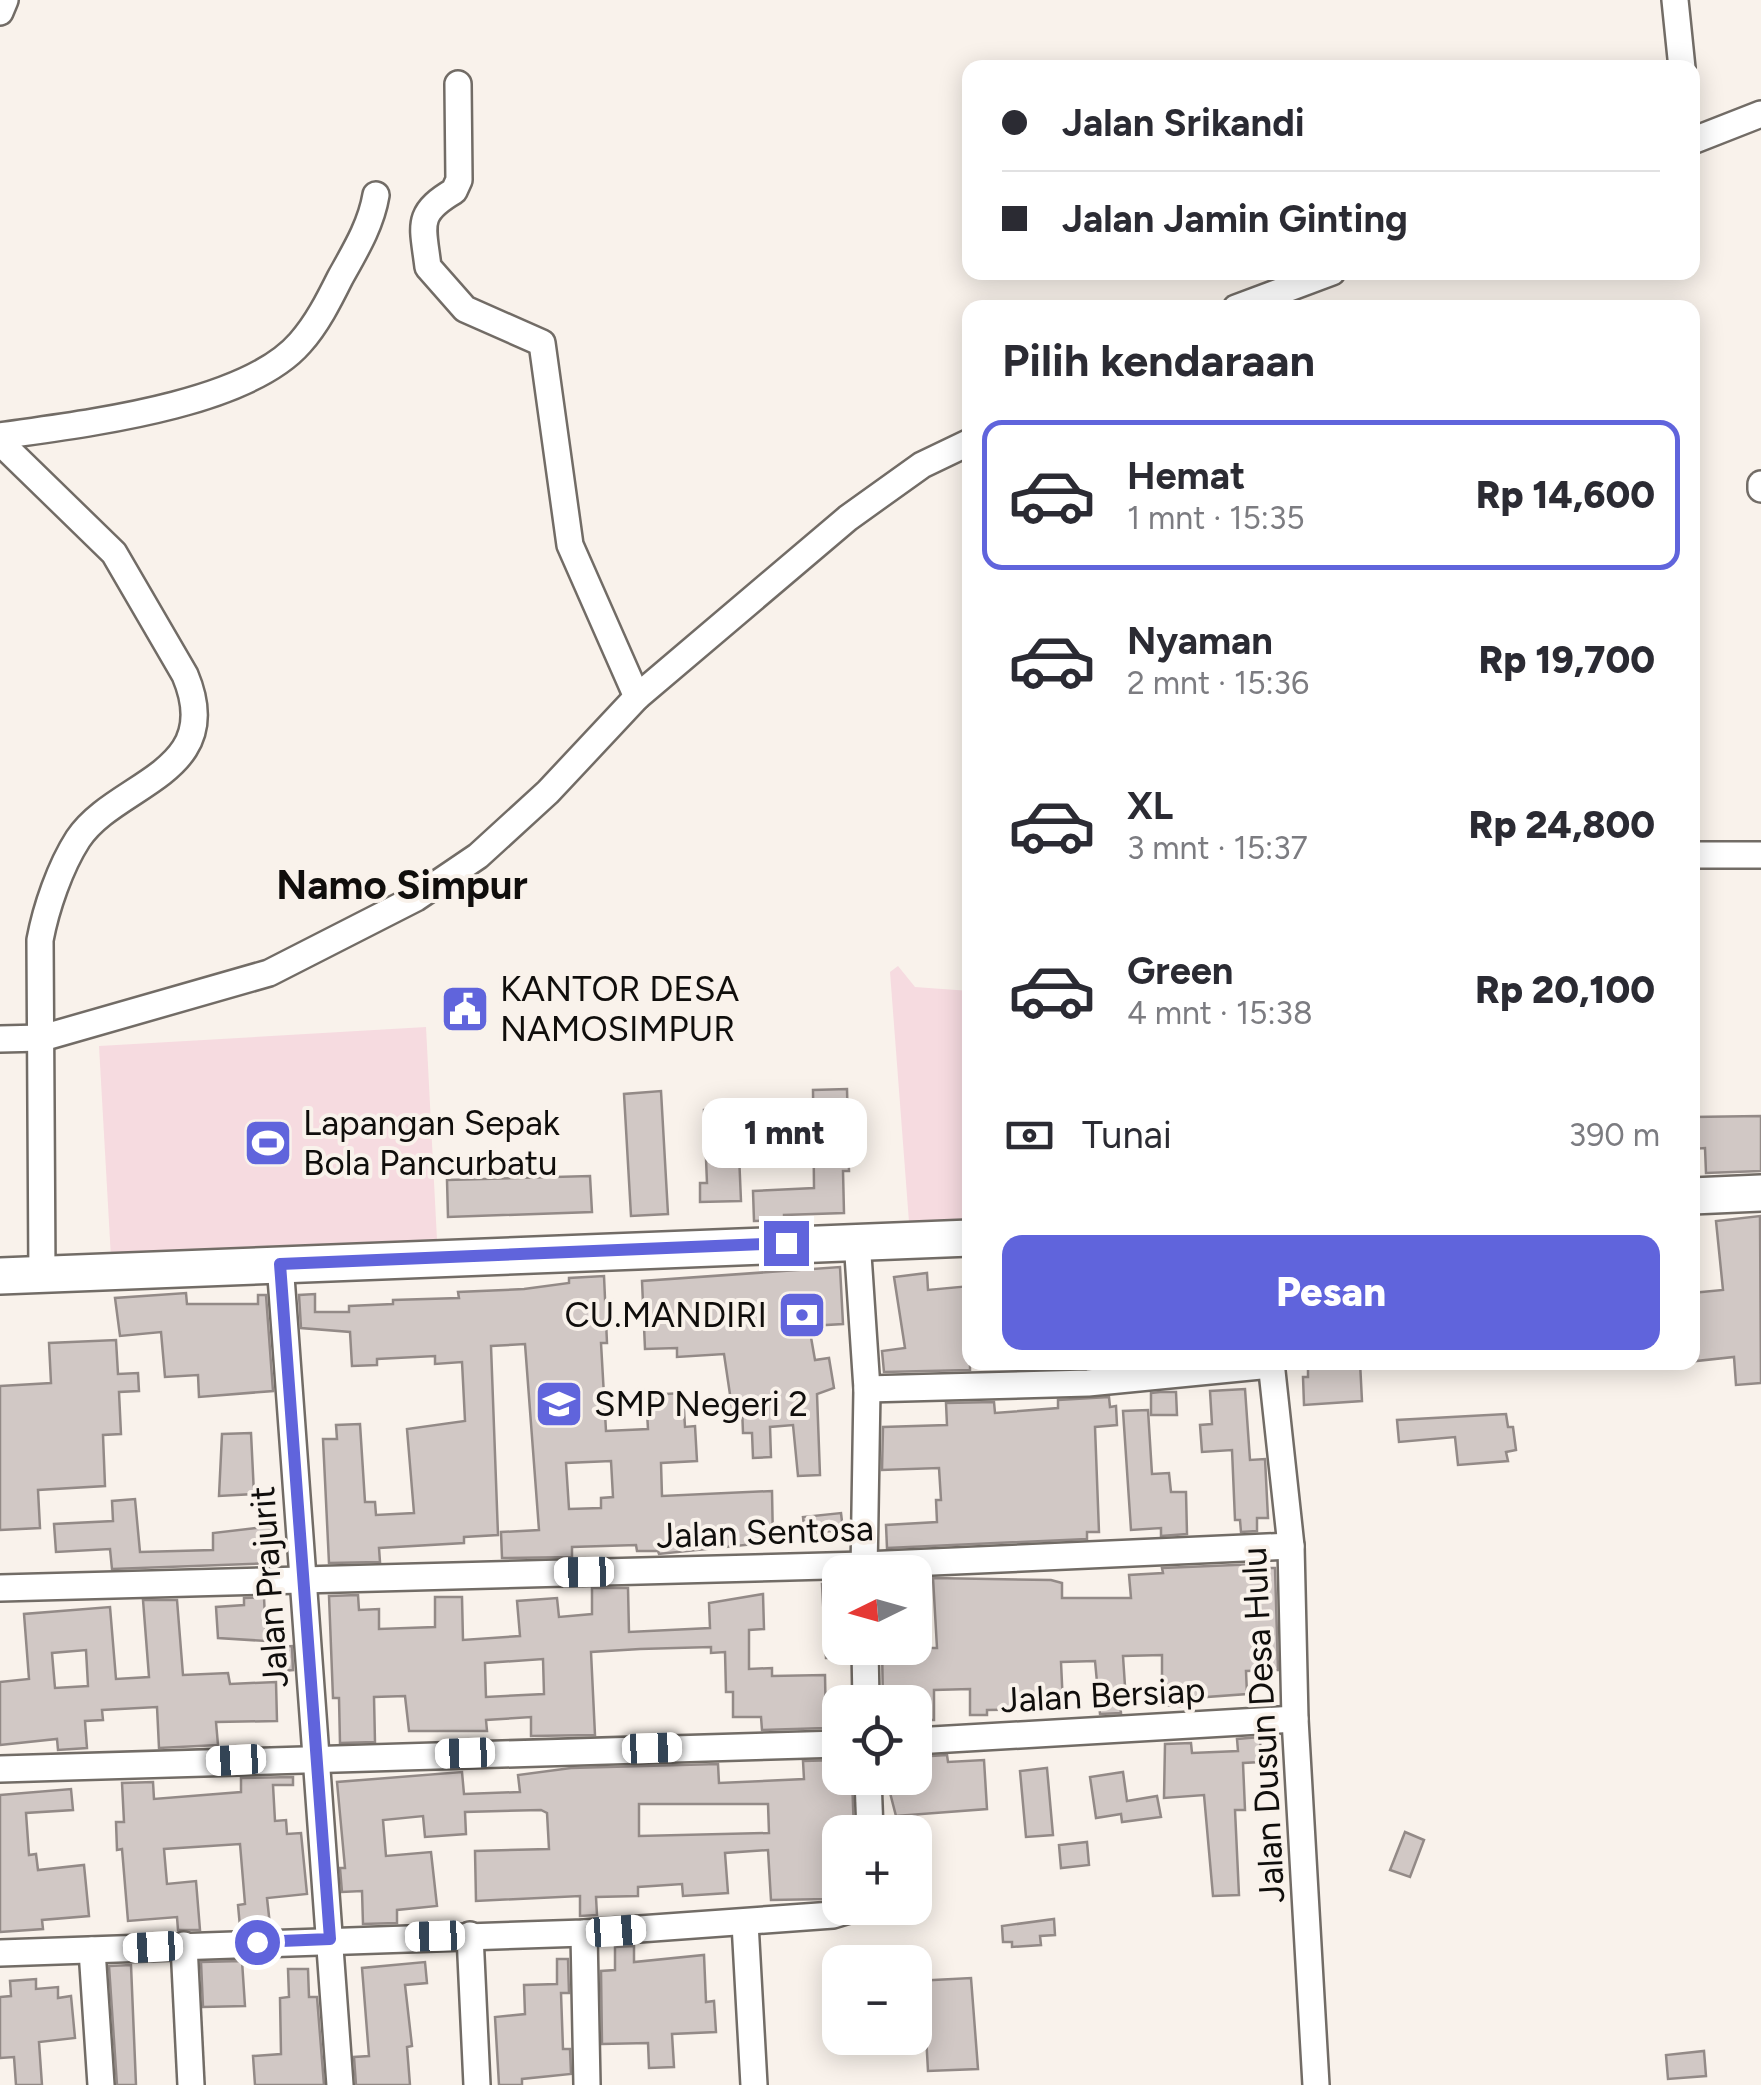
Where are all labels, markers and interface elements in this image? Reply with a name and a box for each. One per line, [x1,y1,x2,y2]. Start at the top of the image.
text: Jalan Srikandi [1062,100,1305,146]
text: Jalan Jamin Ginting [1062,196,1408,242]
text: Pilih kendaraan [1002,333,1315,387]
icon: car [1007,450,1097,540]
text: Hemat [1127,453,1245,499]
text: Rp 14,600 [1476,472,1655,518]
text: 1 mnt · 15:35 [1127,499,1305,537]
icon: car [1007,615,1097,705]
text: Nyaman [1127,618,1273,664]
text: Rp 19,700 [1478,637,1655,683]
text: 2 mnt · 15:36 [1127,664,1309,702]
icon: car [1007,780,1097,870]
text: XL [1127,783,1173,829]
text: Rp 24,800 [1469,802,1655,848]
text: 3 mnt · 15:37 [1127,829,1308,867]
district label: Namo Simpur [276,861,528,909]
icon: car [1007,945,1097,1035]
text: Green [1127,948,1233,994]
text: Rp 20,100 [1475,967,1655,1013]
place label: KANTOR DESA NAMOSIMPUR [500,968,739,1050]
public building icon: KANTOR DESA NAMOSIMPUR [439,983,491,1035]
text: 4 mnt · 15:38 [1127,994,1313,1032]
callout: 1 mnt [704,1098,868,1168]
place label: Lapangan Sepak Bola Pancurbatu [303,1102,560,1184]
icon: cash [1002,1108,1057,1163]
text: Tunai [1082,1112,1172,1158]
text: 1 mnt [744,1114,825,1152]
text: 390 m [1569,1116,1660,1154]
sports icon: Lapangan Sepak Bola Pancurbatu [242,1117,294,1169]
route end [764,1221,809,1266]
button: Pesan [1002,1235,1660,1350]
bank icon: CU.MANDIRI [776,1289,828,1341]
place label: CU.MANDIRI [564,1294,767,1336]
school or university icon: SMP Negeri 2 [533,1378,585,1430]
place label: SMP Negeri 2 [594,1383,808,1425]
street label: Jalan Prajurit [241,1485,297,1689]
street label: Jalan Sentosa [656,1507,874,1557]
street label: Jalan Dusun Desa Hulu [1233,1546,1293,1904]
north arrow [822,1555,932,1665]
map controls [822,1555,932,2055]
car [554,1556,614,1588]
street label: Jalan Bersiap [1000,1669,1206,1721]
button: locate [822,1685,932,1795]
car [621,1732,683,1764]
car [434,1737,496,1769]
car [205,1743,267,1777]
button: + [822,1815,932,1925]
car [585,1914,647,1948]
route start [235,1920,280,1965]
car [404,1920,466,1952]
car [122,1930,184,1964]
button: − [822,1945,932,2055]

